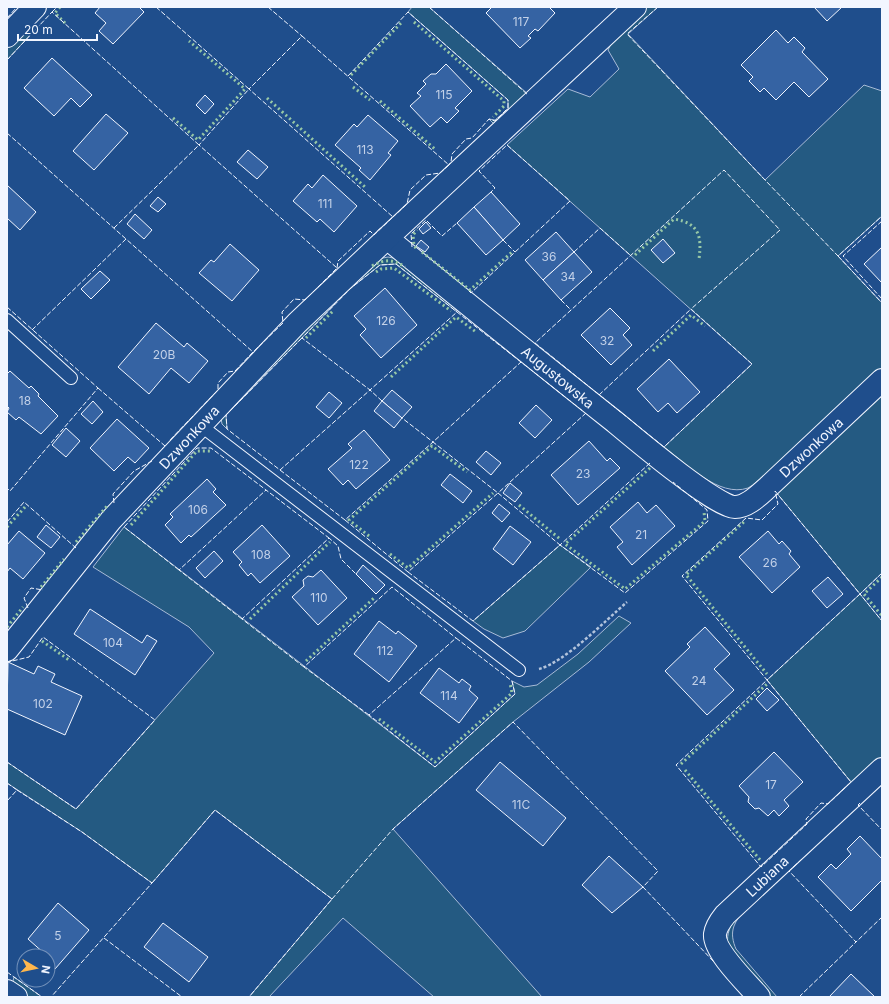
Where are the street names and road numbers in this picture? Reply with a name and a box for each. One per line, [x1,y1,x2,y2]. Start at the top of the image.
street label: Augustowska [518,342,598,412]
street label: Dzwonkowa [155,402,223,472]
street label: Dzwonkowa [776,413,846,481]
street label: Lubiana [742,852,792,900]

